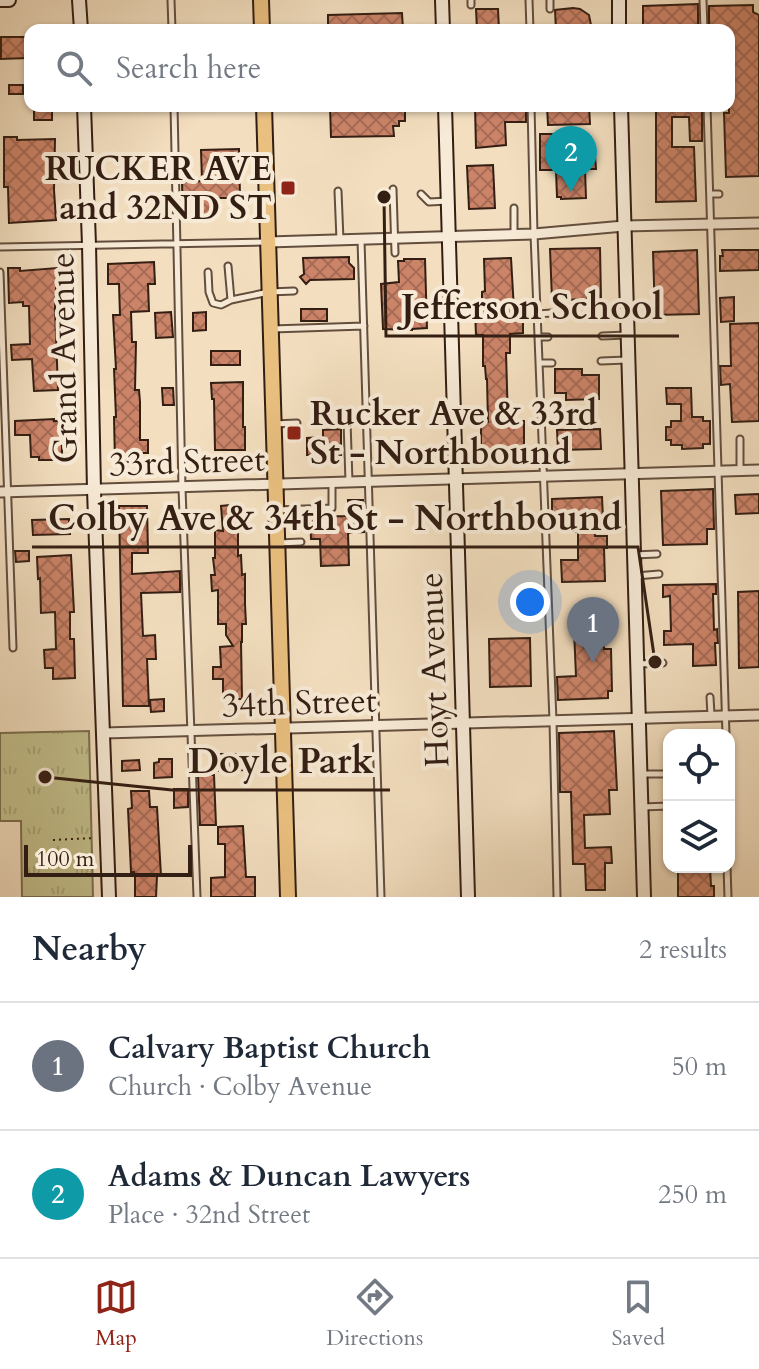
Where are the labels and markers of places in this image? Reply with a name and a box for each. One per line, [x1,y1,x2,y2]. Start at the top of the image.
pin: 2 [545,126,597,192]
place label: RUCKER AVE and 32ND ST [45,146,272,231]
marker: RUCKER AVE and 32ND ST [279,179,297,197]
callout: Jefferson School [386,276,679,336]
place label: Rucker Ave & 33rd St - Northbound [310,391,598,476]
marker: Rucker Ave & 33rd St - Northbound [285,424,303,442]
callout: Colby Ave & 34th St - Northbound [32,487,638,547]
pin: 1 [567,597,619,663]
callout: Doyle Park [172,730,390,790]

